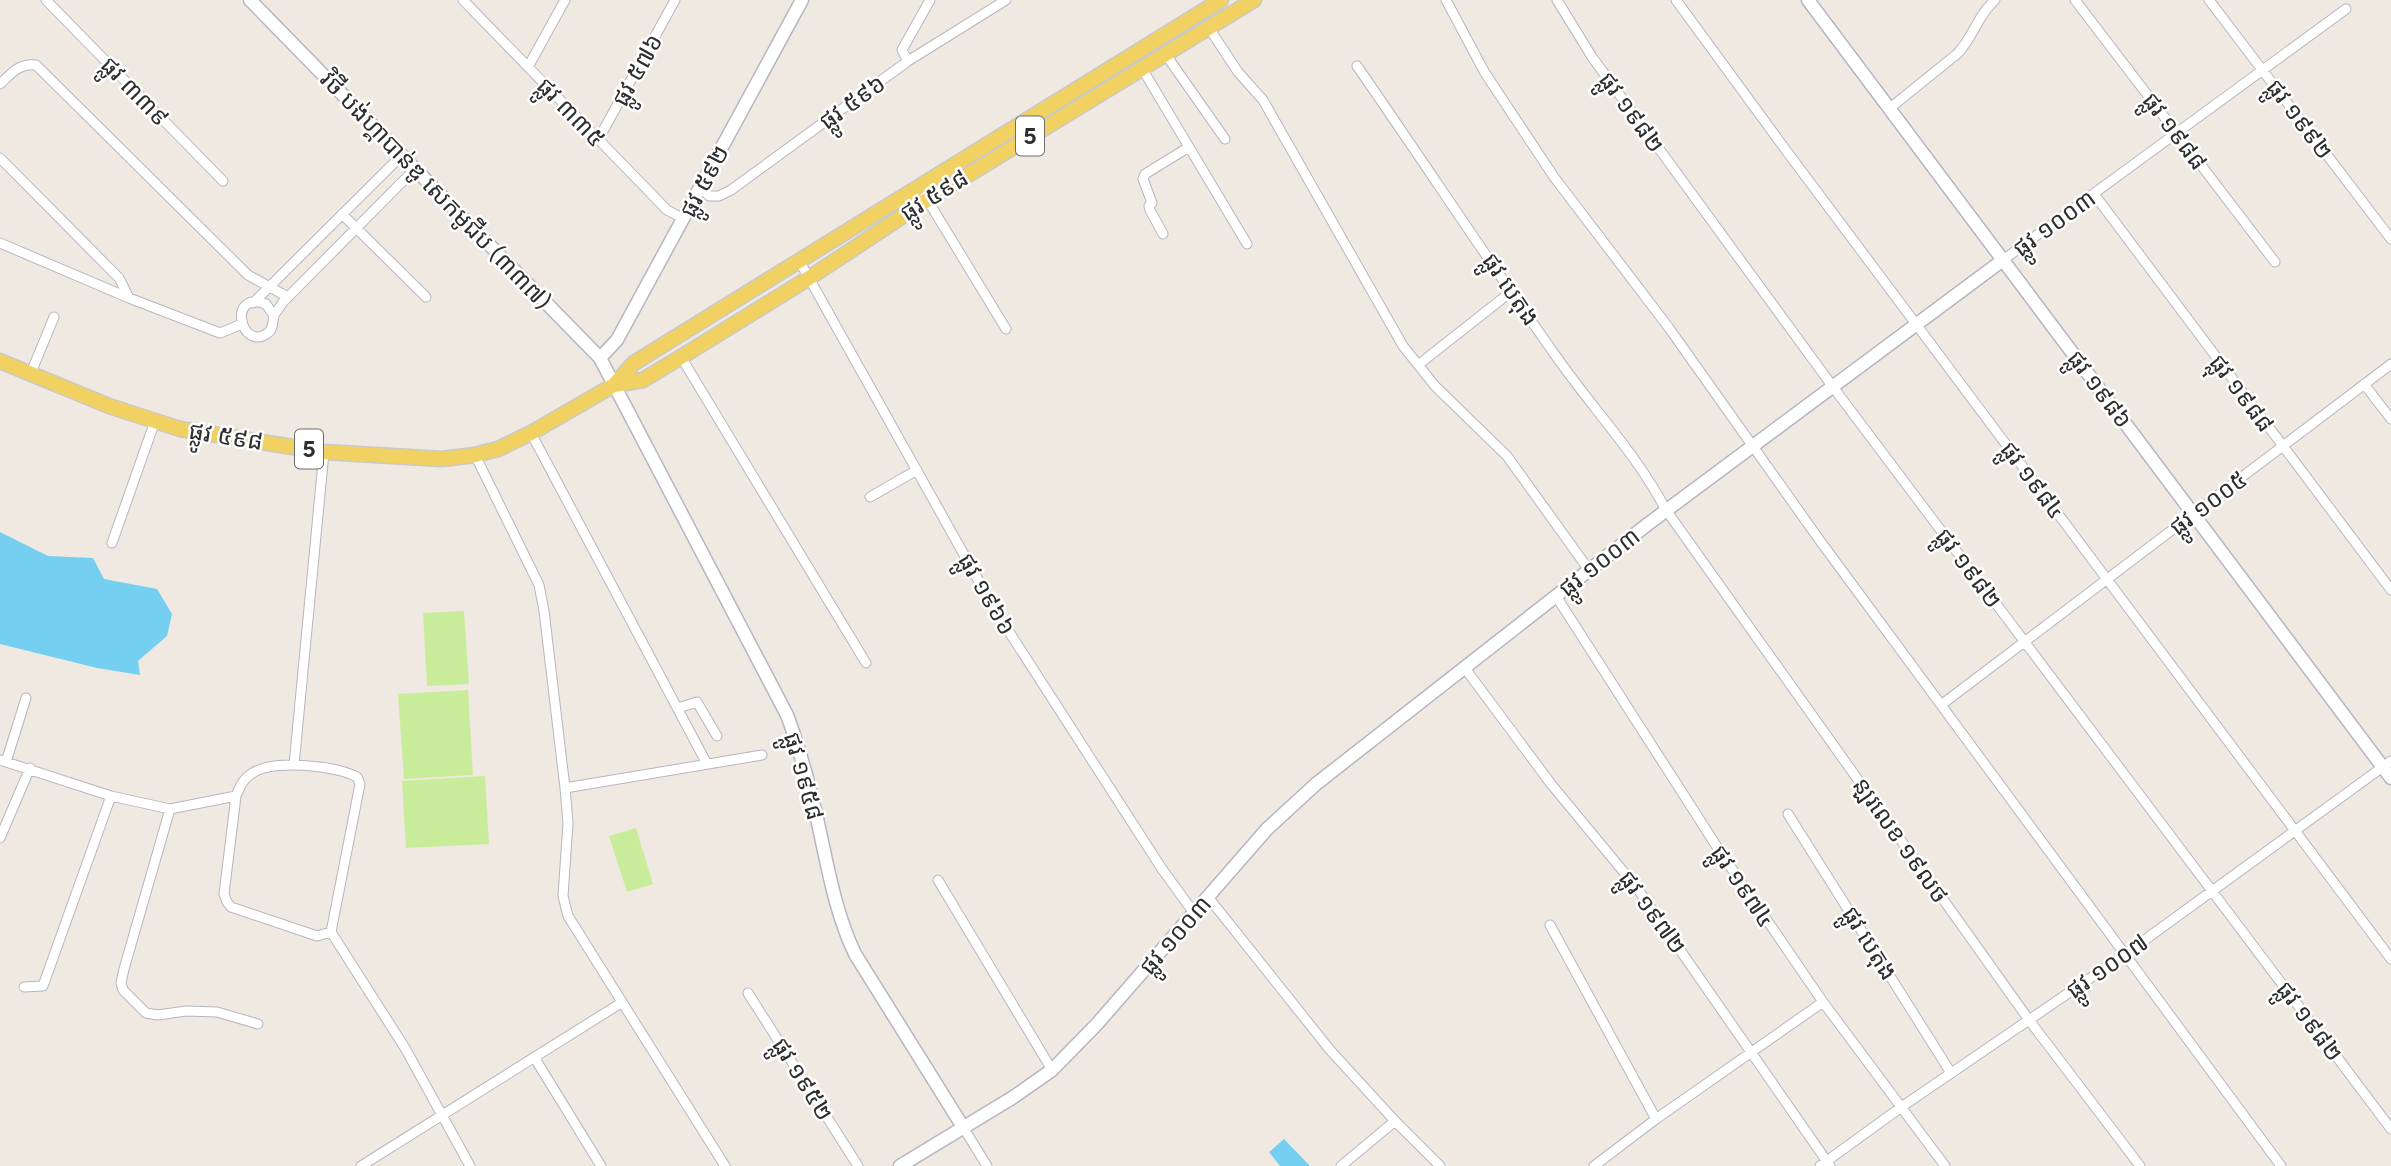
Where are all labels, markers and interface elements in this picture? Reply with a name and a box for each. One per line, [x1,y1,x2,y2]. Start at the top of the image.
street label: ផ្លូវ ៥៧៦ [605,29,676,115]
street label: ផ្លូវ ៣៣៩ [89,50,175,137]
street label: វិថី បង់ហ្គាបាន់ឌូ សេកមូជីប (៣៣៧) [313,64,558,316]
street label: ផ្លូវ ១៩៨២ [1586,66,1671,163]
street label: ផ្លូវ ៥៩៦ [813,68,896,142]
street label: ផ្លូវ ៣៣៥ [525,71,611,158]
street label: ផ្លូវ ១៩៩២ [2254,73,2339,170]
street label: ផ្លូវ ១៩៨៨ [2130,86,2214,181]
road number: 5 [1016,116,1044,155]
street label: ផ្លូវ ៥៩២ [673,140,742,226]
street label: ផ្លូវ ៥៩៨ [895,163,978,234]
street label: ផ្លូវ ១០០៣ [2007,183,2106,269]
street label: ផ្លូវ បេតុង [1469,247,1546,335]
street label: ផ្លូវ ១៩៨៦ [2055,344,2139,439]
street label: ផ្លុវ ១៩៨៨ [2198,348,2281,442]
street label: ផ្លូវ ៥៩៨ [186,416,265,464]
road number: 5 [295,430,323,468]
street label: ផ្លូវ ១៩៨៤ [1988,435,2072,530]
street label: ផ្លូវ ១០០៥ [2163,464,2258,548]
street label: ផ្លូវ ១០០៣ [1552,521,1651,609]
street label: ផ្លូវ ១៩៨២ [1923,522,2008,619]
street label: ផ្លូវ ១៩៦៦ [945,548,1022,644]
street label: ផ្លូវ ១៩៥៨ [770,729,830,825]
street label: ន្ឡរលេខ ១៩លថ [1847,771,1955,909]
street label: ផ្លូវ ១៩៧៤ [1698,839,1781,937]
street label: ផ្លូវ ១៩៧២ [1606,865,1693,964]
street label: ផ្លូវ ១០០៣ [1133,889,1223,986]
street label: ផ្លូវ បេតុង [1829,901,1904,990]
street label: ផ្លូវ ១០០៧ [2060,927,2158,1011]
street label: ផ្លូវ ១៩៨២ [2264,975,2349,1072]
street label: ផ្លូវ ១៩៥២ [759,1032,840,1130]

